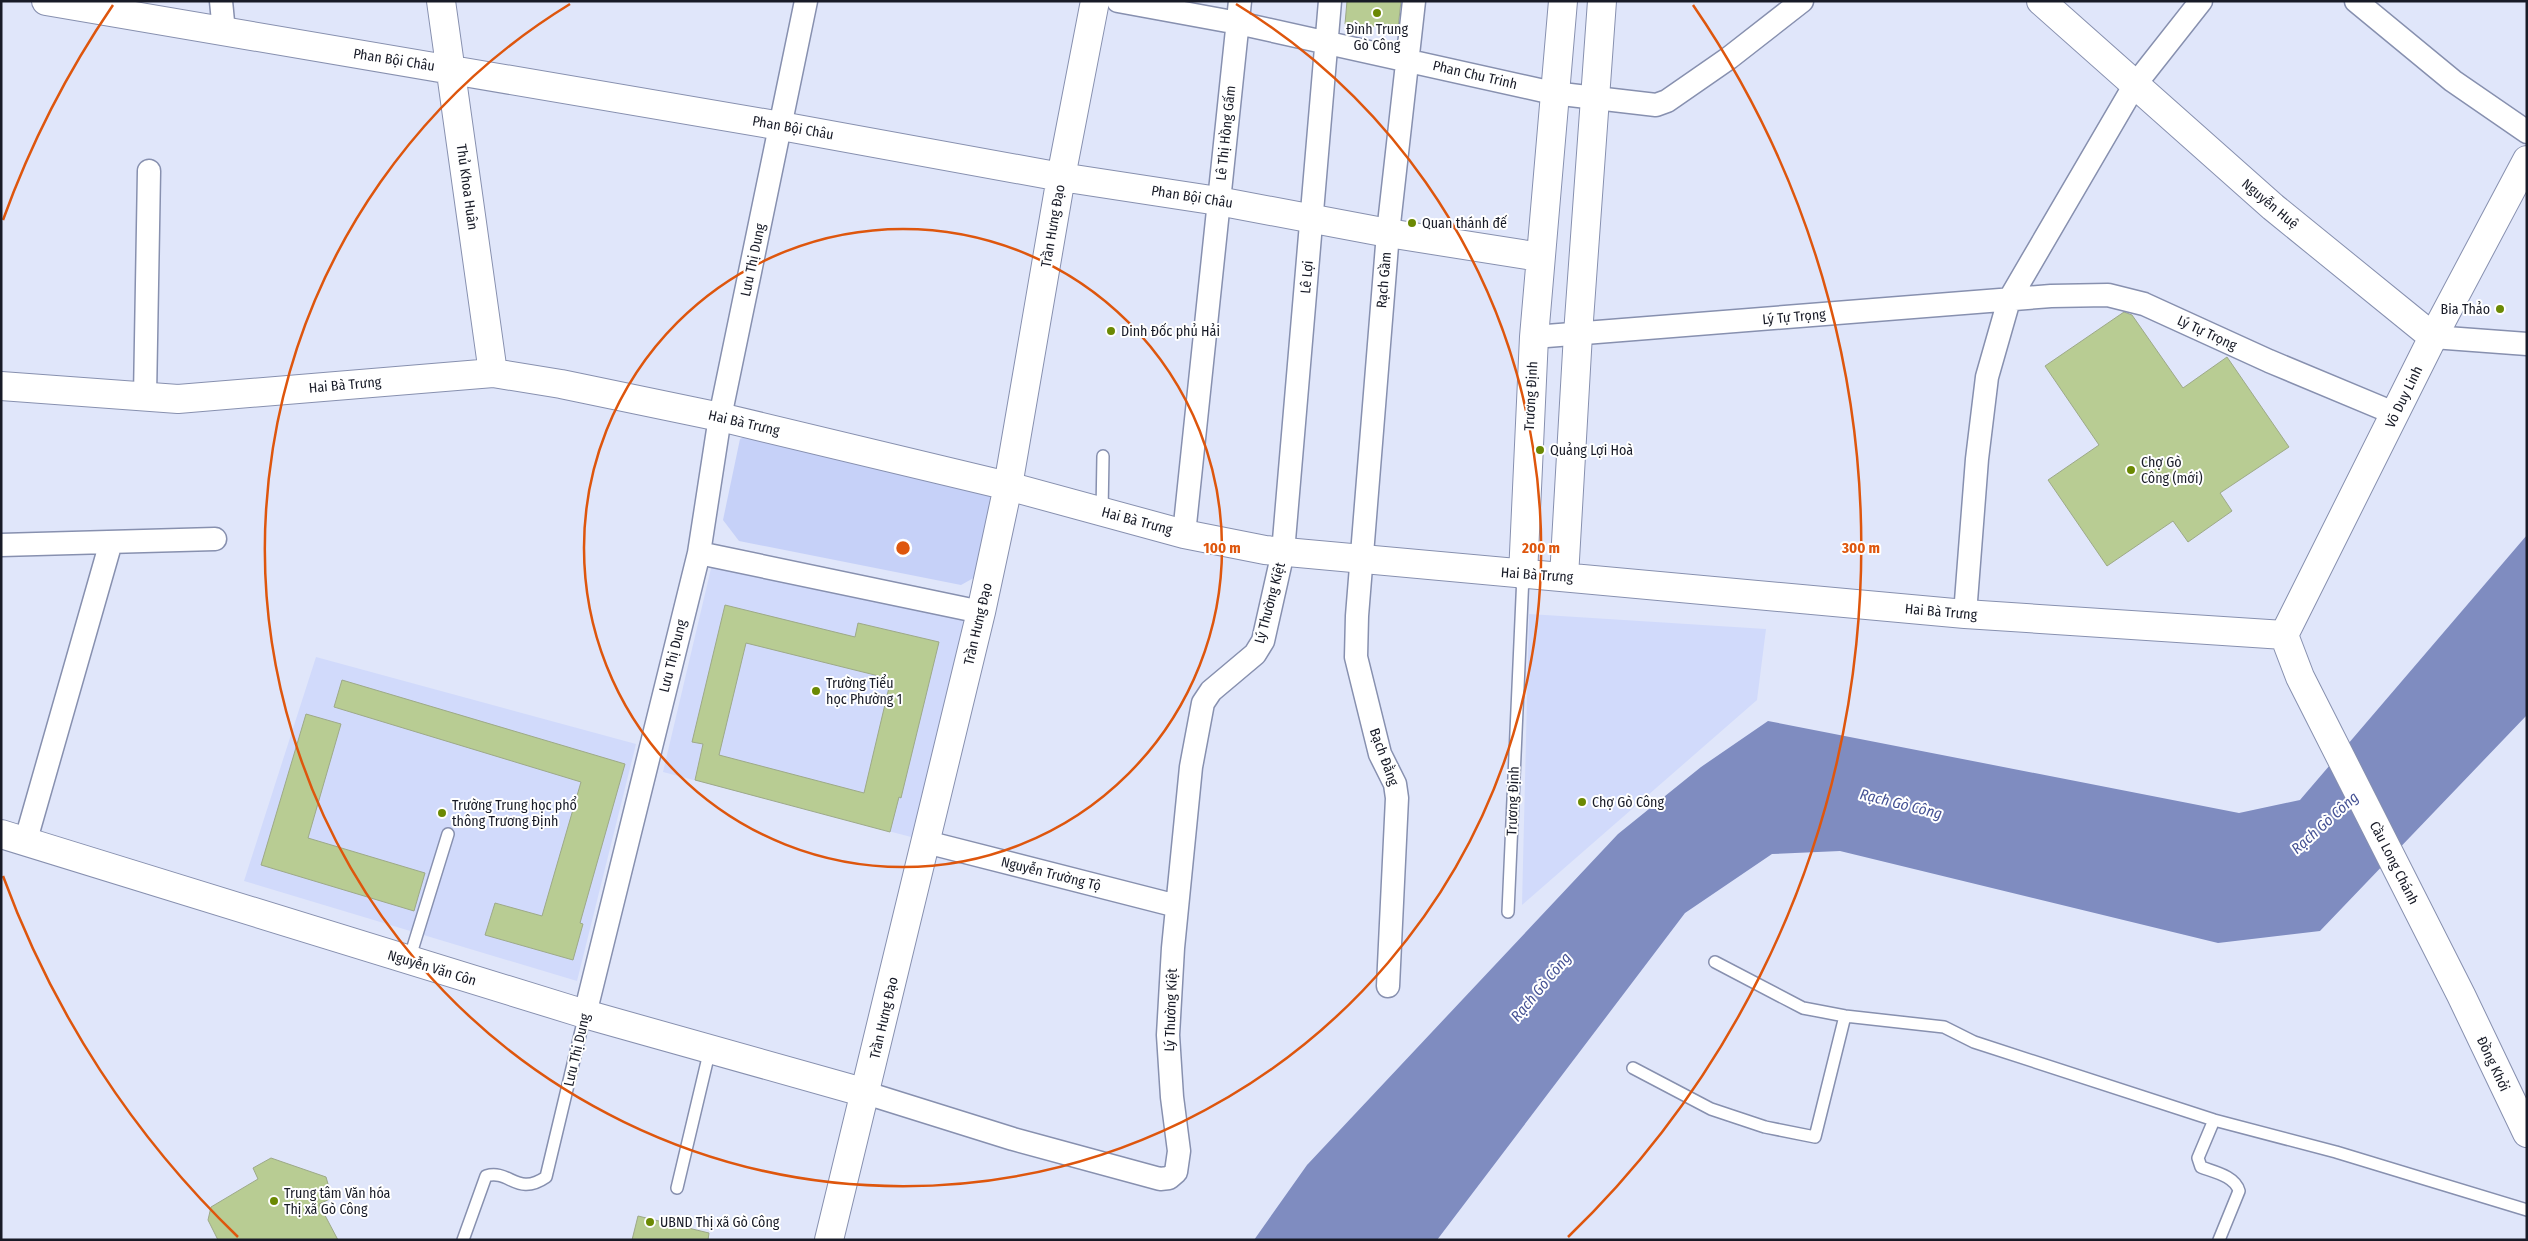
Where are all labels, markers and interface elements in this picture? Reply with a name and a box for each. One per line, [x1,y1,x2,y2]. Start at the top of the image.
marker: Đình Trung Gò Công [1371,7,1383,19]
place label: Đình Trung Gò Công [1346,21,1408,54]
street label: Phan Bội Châu [352,45,436,75]
street label: Phan Chu Trinh [1431,57,1519,93]
street label: Lê Thị Hồng Gấm [1212,85,1239,181]
street label: Phan Bội Châu [751,112,835,144]
street label: Thủ Khoa Huân [453,143,481,231]
street label: Nguyễn Huệ [2238,175,2302,233]
street label: Phan Bội Châu [1150,182,1234,212]
street label: Trần Hưng Đạo [1036,183,1069,269]
place label: Quan thánh đế [1422,214,1507,232]
marker: Quan thánh đế [1406,217,1418,229]
street label: Lưu Thị Dung [737,221,769,298]
street label: Rạch Gầm [1372,251,1395,309]
street label: Lê Lợi [1297,260,1317,294]
place label: Bia Thảo [2441,301,2490,318]
marker: Bia Thảo [2494,303,2506,315]
street label: Lý Tự Trọng [1762,306,1827,328]
street label: Lý Tự Trọng [2175,312,2240,354]
place label: Dinh Đốc phủ Hải [1121,322,1220,340]
marker: Dinh Đốc phủ Hải [1105,325,1117,337]
street label: Trương Định [1521,361,1541,431]
street label: Võ Duy Linh [2382,363,2426,431]
street label: Hai Bà Trưng [308,373,382,397]
street label: Hai Bà Trưng [707,407,782,440]
place label: Quảng Lợi Hoà [1550,442,1633,459]
marker: Quảng Lợi Hoà [1534,444,1546,456]
place label: Chợ Gò Công (mới) [2141,454,2203,487]
marker: Chợ Gò Công (mới) [2125,464,2137,476]
street label: Hai Bà Trưng [1100,503,1175,539]
centre of rings [894,539,912,557]
text: 100 m [1203,539,1241,557]
text: 200 m [1521,539,1560,557]
text: 300 m [1841,539,1880,557]
street label: Lý Thường Kiệt [1251,560,1289,645]
street label: Hai Bà Trưng [1500,564,1574,586]
street label: Trần Hưng Đạo [959,581,996,667]
street label: Hai Bà Trưng [1904,600,1978,624]
street label: Lưu Thị Dung [656,617,690,694]
place label: Trường Tiểu học Phường 1 [826,674,902,708]
marker: Trường Tiểu học Phường 1 [810,685,822,697]
street label: Bạch Đằng [1366,725,1403,789]
street label: Trương Định [1503,766,1523,836]
water label: Rạch Gò Công [1858,785,1944,823]
water label: Rạch Gò Công [2288,788,2362,858]
place label: Chợ Gò Công [1592,794,1664,811]
place label: Trường Trung học phổ thông Trương Định [452,796,577,830]
marker: Chợ Gò Công [1576,796,1588,808]
marker: Trường Trung học phổ thông Trương Định [436,807,448,819]
street label: Cầu Long Chánh [2366,818,2423,907]
street label: Nguyễn Trường Tộ [999,853,1103,895]
street label: Nguyễn Văn Côn [386,946,478,990]
water label: Rạch Gò Công [1507,949,1575,1025]
street label: Lý Thường Kiệt [1161,968,1181,1052]
street label: Trần Hưng Đạo [865,975,902,1061]
street label: Lưu Thị Dung [560,1011,594,1088]
street label: Đồng Khởi [2473,1033,2514,1094]
place label: Trung tâm Văn hóa Thị xã Gò Công [284,1185,391,1218]
marker: Trung tâm Văn hóa Thị xã Gò Công [268,1195,280,1207]
place label: UBND Thị xã Gò Công [660,1214,780,1231]
marker: UBND Thị xã Gò Công [644,1216,656,1228]

